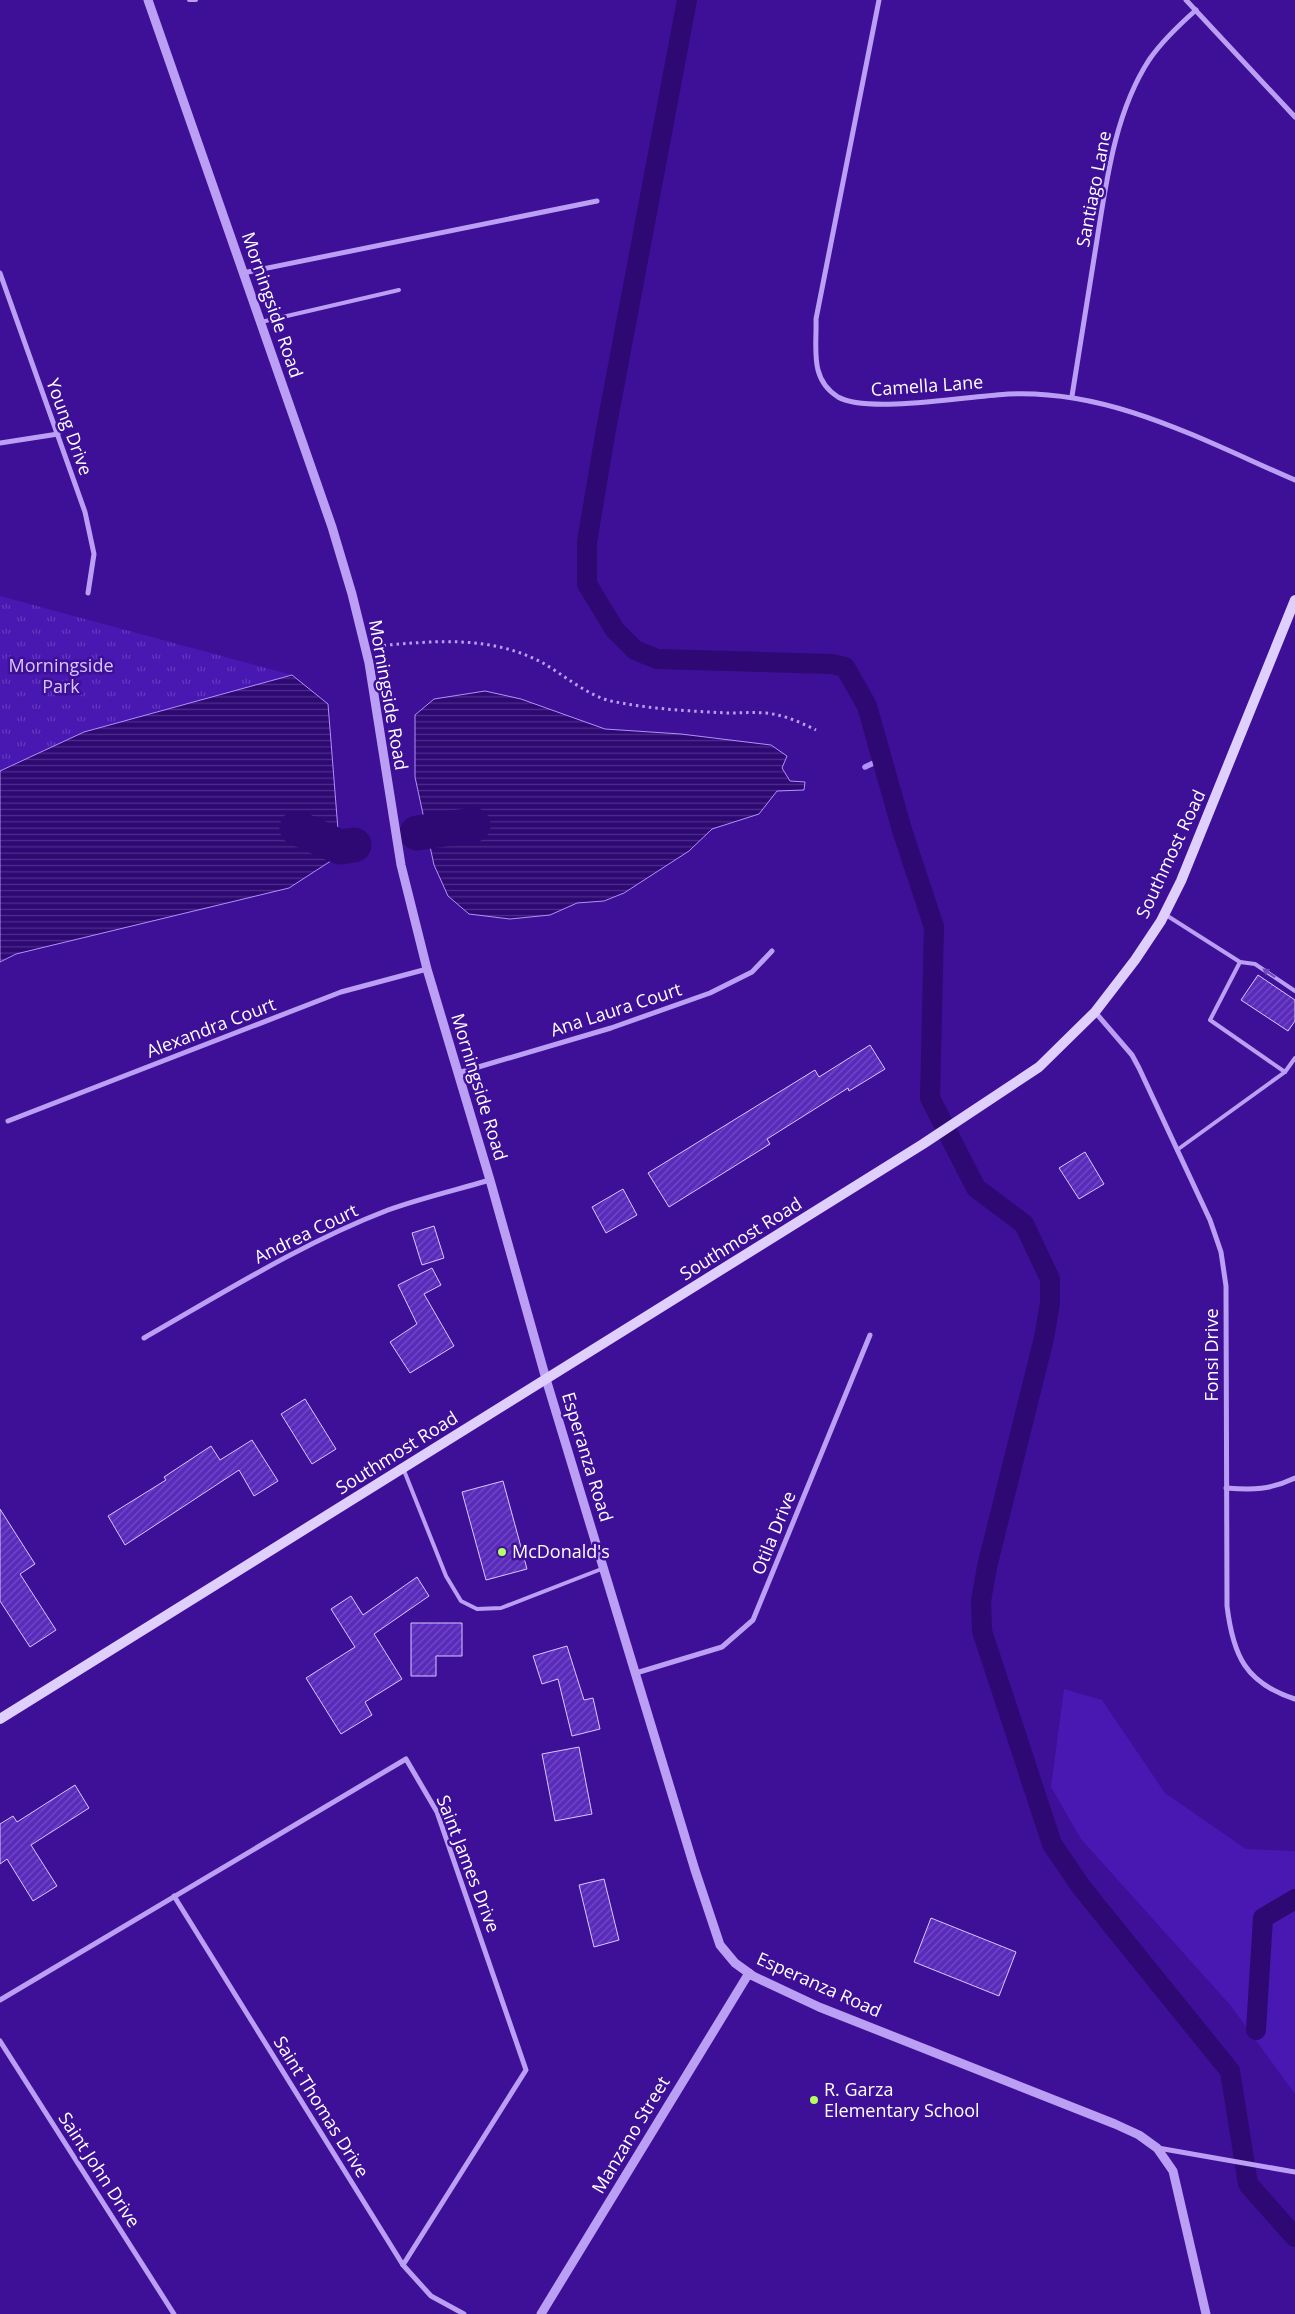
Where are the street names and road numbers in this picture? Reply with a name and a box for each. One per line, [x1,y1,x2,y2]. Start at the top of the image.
street label: Santiago Lane [1070,129,1116,249]
street label: Morningside Road [237,229,309,381]
street label: Camella Lane [870,369,984,401]
street label: Young Drive [41,375,99,478]
street label: Morningside Road [364,618,414,772]
street label: Southmost Road [1130,785,1210,922]
street label: Ana Laura Court [547,977,684,1042]
street label: Alexandra Court [143,991,279,1063]
street label: Morningside Road [446,1010,514,1163]
street label: Southmost Road [675,1191,806,1285]
street label: Andrea Court [250,1198,361,1269]
street label: Fonsi Drive [1199,1308,1223,1402]
street label: Esperanza Road [557,1389,619,1524]
street label: Southmost Road [331,1405,462,1499]
street label: Otila Drive [745,1487,801,1578]
street label: Saint James Drive [432,1791,506,1936]
street label: Esperanza Road [753,1946,886,2022]
street label: Saint Thomas Drive [269,2031,375,2182]
street label: Manzano Street [586,2072,675,2197]
street label: Saint John Drive [54,2107,146,2232]

